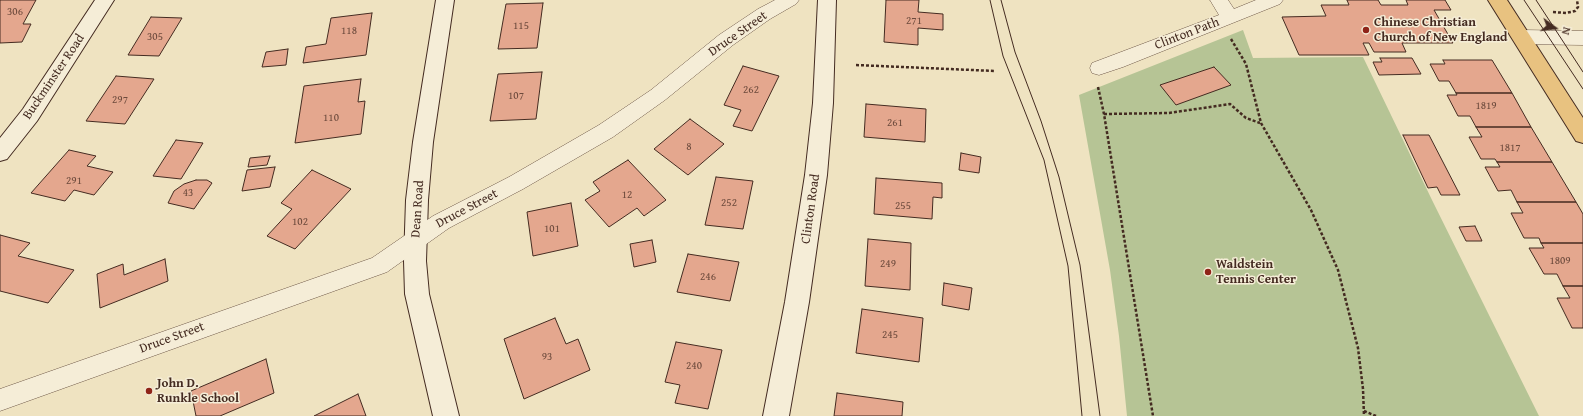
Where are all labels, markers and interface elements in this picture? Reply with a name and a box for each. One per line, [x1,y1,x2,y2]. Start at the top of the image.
house number: 306 [7,5,23,19]
street label: Druce Street [706,8,770,60]
north arrow [1535,8,1575,48]
house number: 271 [906,14,922,28]
street label: Clinton Path [1152,15,1222,53]
place label: Chinese Christian Church of New England [1374,15,1508,46]
house number: 115 [513,19,529,33]
house number: 118 [341,24,357,38]
marker: Chinese Christian Church of New England [1361,25,1371,35]
text: N [1558,25,1575,37]
house number: 305 [147,30,163,44]
street label: Buckminster Road [20,31,88,123]
house number: 262 [743,83,759,97]
house number: 107 [508,89,524,103]
house number: 297 [112,93,128,107]
house number: 1819 [1475,99,1497,113]
house number: 110 [323,111,339,125]
house number: 261 [887,116,903,130]
house number: 8 [686,140,692,154]
house number: 1817 [1499,141,1521,155]
street label: Clinton Road [798,173,824,245]
house number: 291 [66,174,82,188]
street label: Dean Road [408,180,428,238]
house number: 43 [183,186,193,200]
street label: Druce Street [433,186,501,232]
house number: 12 [622,188,632,202]
house number: 252 [721,196,737,210]
house number: 255 [895,199,911,213]
house number: 102 [292,215,308,229]
house number: 101 [544,222,560,236]
house number: 1809 [1549,254,1571,268]
house number: 249 [880,257,896,271]
place label: Waldstein Tennis Center [1216,257,1296,288]
marker: Waldstein Tennis Center [1203,267,1213,277]
house number: 246 [700,270,716,284]
street label: Druce Street [137,319,207,357]
house number: 245 [882,328,898,342]
house number: 93 [542,350,552,364]
house number: 240 [686,359,702,373]
place label: John D. Runkle School [157,376,239,407]
marker: John D. Runkle School [144,386,154,396]

